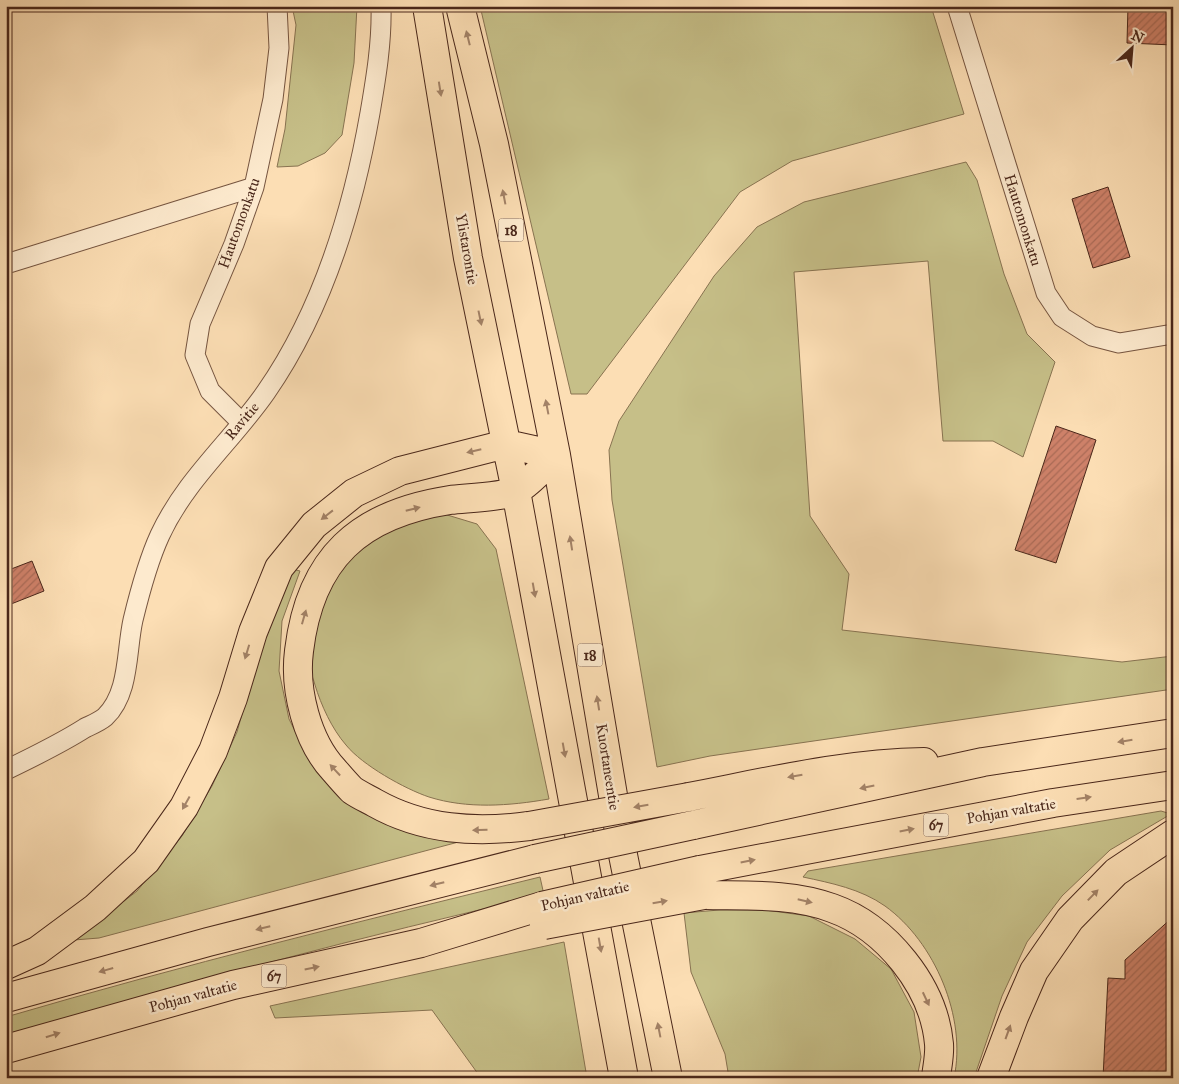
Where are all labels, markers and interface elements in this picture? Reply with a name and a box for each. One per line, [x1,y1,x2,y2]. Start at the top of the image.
north arrow [1106,22,1156,72]
text: N [1128,27,1147,47]
one-way arrow [464,31,472,46]
one-way arrow [437,81,445,97]
street label: Hautomonkatu [1000,172,1046,268]
street label: Hautomonkatu [214,175,264,271]
one-way arrow [500,188,508,204]
street label: Ylistarontie [452,212,482,286]
road number: 18 [498,218,524,242]
one-way arrow [476,310,484,325]
street label: Ravitie [221,398,263,444]
one-way arrow [542,399,550,415]
one-way arrow [467,447,482,455]
one-way arrow [405,505,420,513]
one-way arrow [321,509,334,520]
one-way arrow [566,534,574,550]
one-way arrow [531,583,539,599]
one-way arrow [301,610,309,625]
road number: 18 [578,644,602,666]
one-way arrow [242,645,250,660]
one-way arrow [593,695,601,711]
street label: Kuortaneentie [592,722,624,812]
one-way arrow [1116,737,1132,745]
one-way arrow [560,743,568,759]
one-way arrow [329,765,341,777]
one-way arrow [787,773,803,781]
one-way arrow [859,783,874,791]
street label: Pohjan valtatie [965,794,1057,828]
one-way arrow [1077,794,1093,802]
one-way arrow [182,795,190,810]
one-way arrow [633,802,649,810]
road number: 67 [924,814,948,836]
one-way arrow [472,826,488,834]
one-way arrow [900,826,916,834]
one-way arrow [740,856,756,864]
street label: Pohjan valtatie [539,877,631,915]
one-way arrow [430,880,445,888]
one-way arrow [1087,890,1099,902]
one-way arrow [652,898,668,906]
one-way arrow [797,898,813,906]
one-way arrow [255,924,270,932]
one-way arrow [596,938,604,954]
one-way arrow [304,963,320,971]
road number: 67 [262,964,286,988]
one-way arrow [98,967,113,975]
street label: Pohjan valtatie [147,976,239,1016]
one-way arrow [922,991,930,1006]
one-way arrow [654,1022,662,1038]
one-way arrow [1004,1024,1012,1039]
one-way arrow [46,1030,61,1038]

